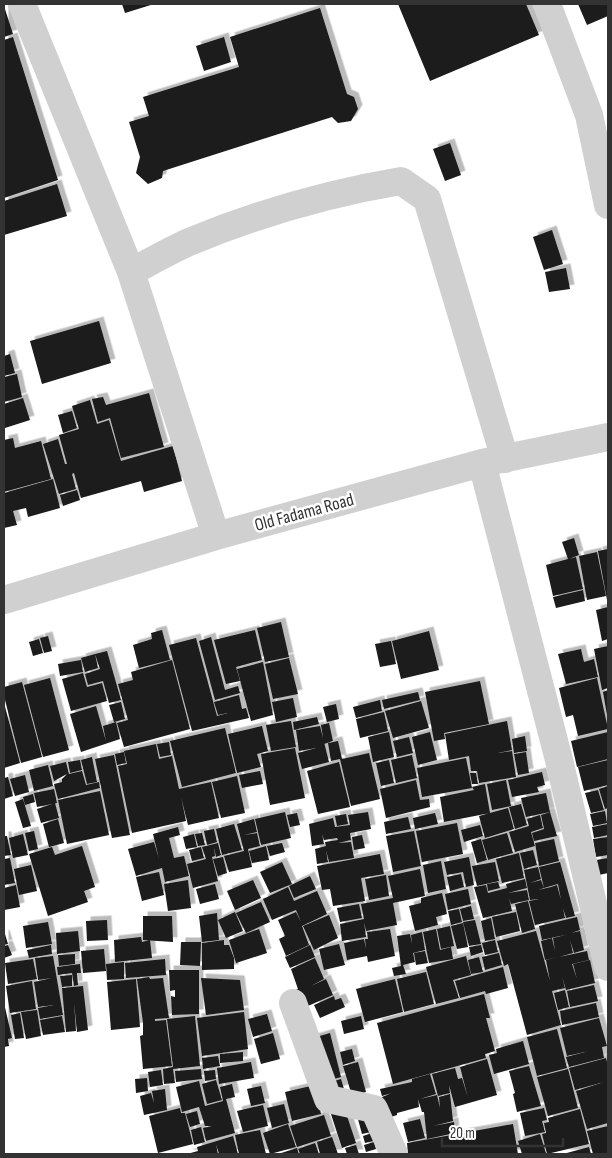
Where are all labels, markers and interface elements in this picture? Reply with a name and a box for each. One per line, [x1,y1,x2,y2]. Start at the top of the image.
street label: Old Fadama Road [252,489,356,536]
scale bar [442,1116,563,1148]
text: 20 m [450,1124,475,1143]

